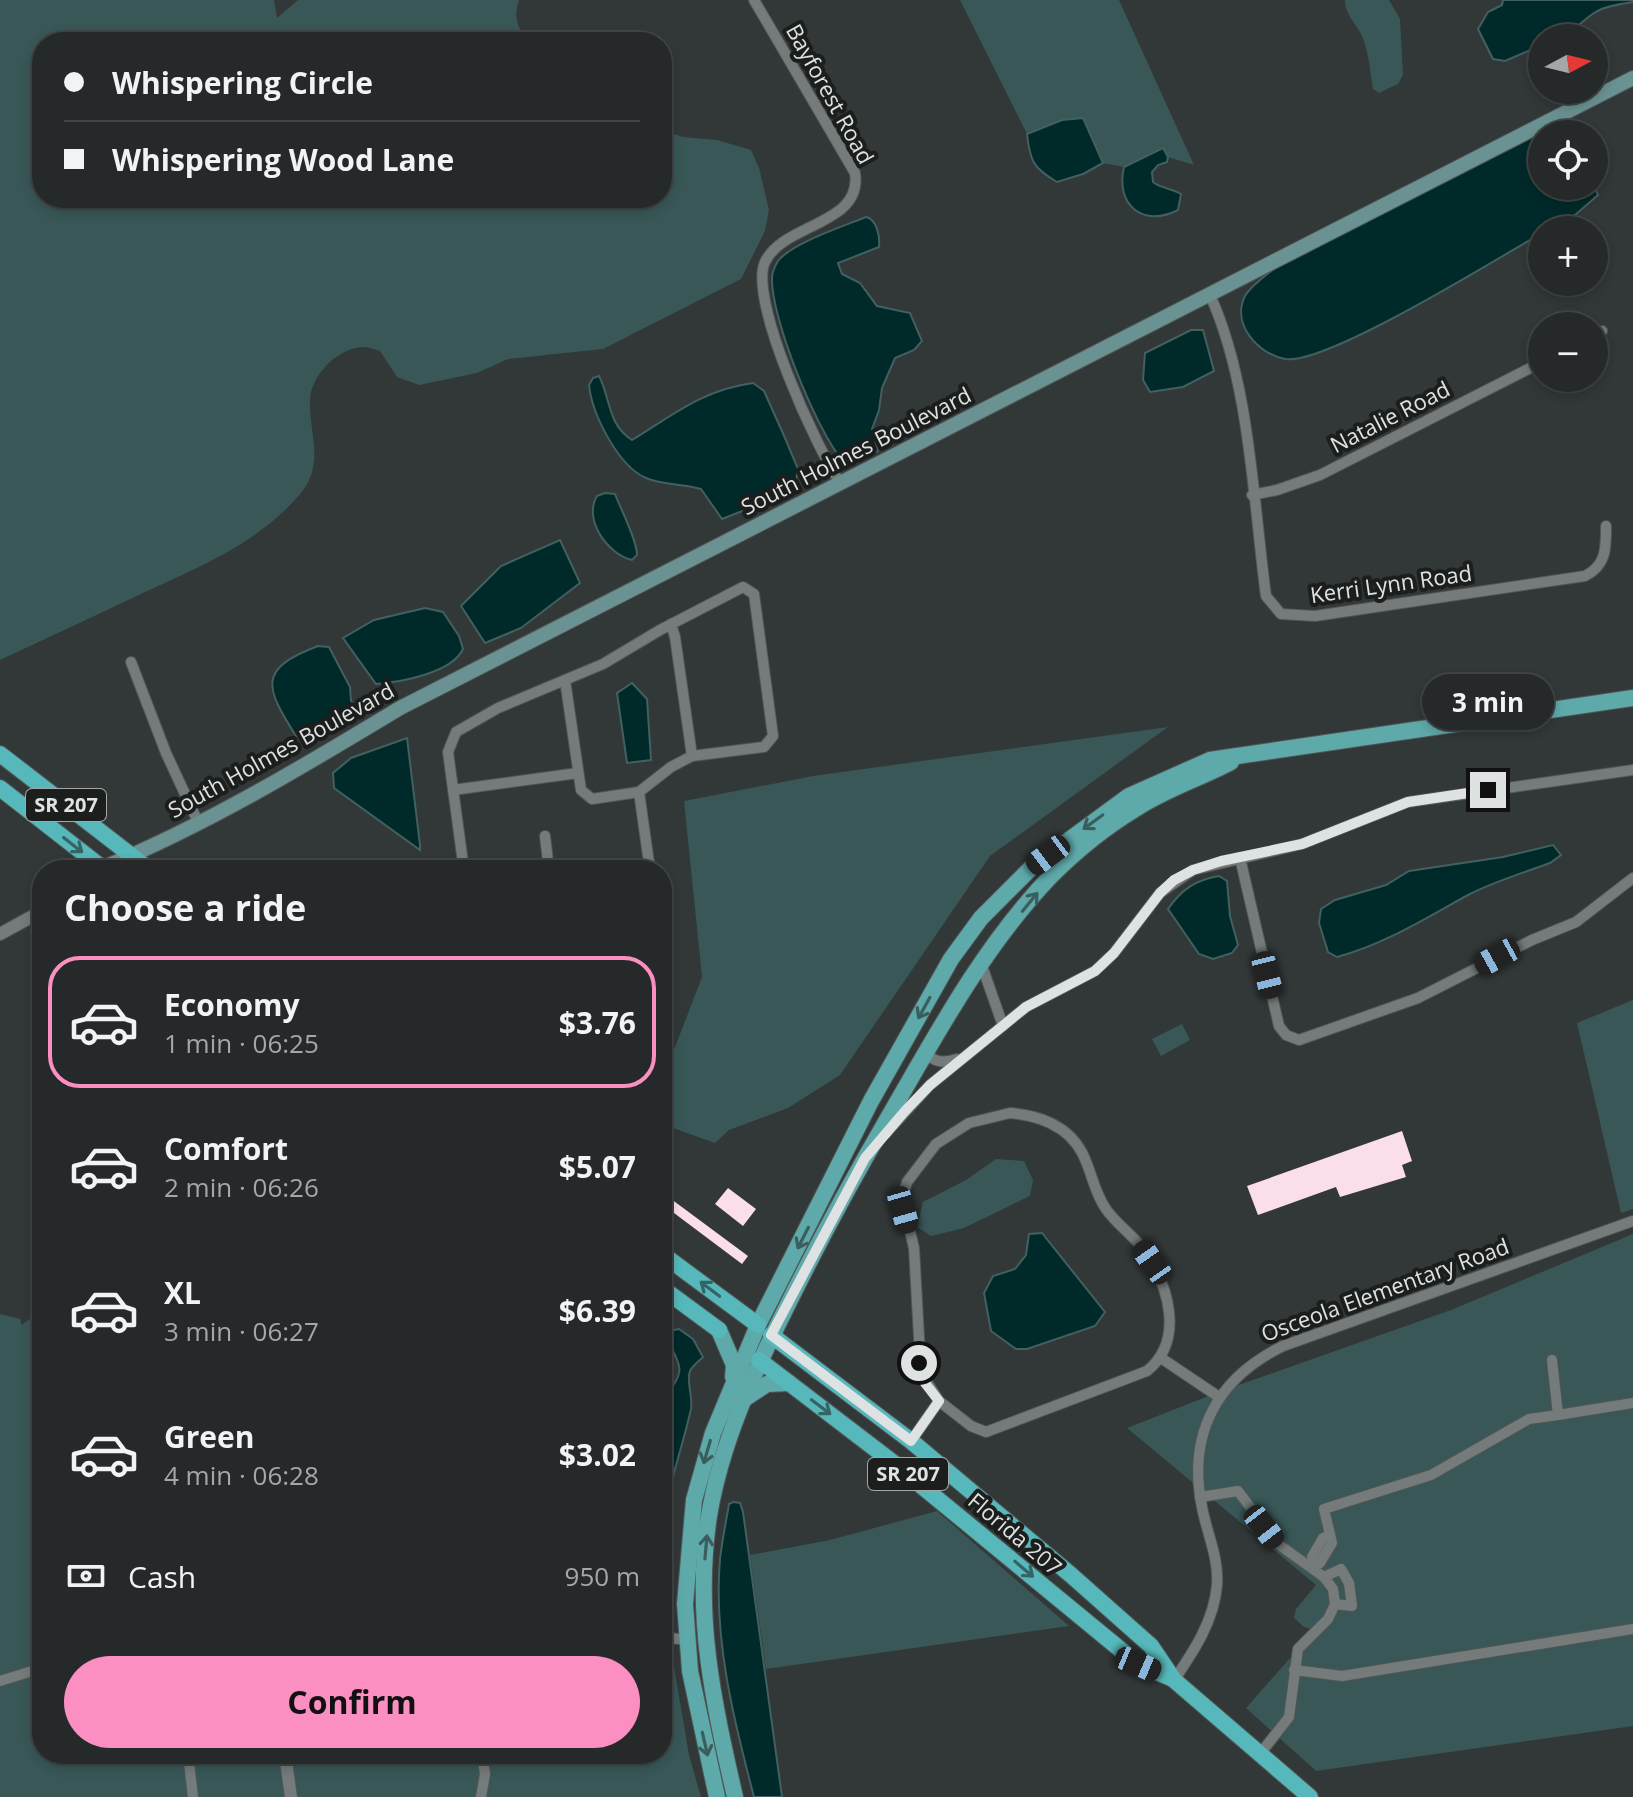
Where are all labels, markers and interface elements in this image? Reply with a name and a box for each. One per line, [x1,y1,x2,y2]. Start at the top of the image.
street label: Bayforest Road [780,18,882,169]
north arrow [1528,24,1608,104]
map controls [1528,24,1608,392]
text: Whispering Circle [112,62,373,103]
button: locate [1528,120,1608,200]
text: Whispering Wood Lane [112,139,454,180]
button: + [1528,216,1608,296]
button: − [1528,312,1608,392]
street label: Natalie Road [1325,373,1455,459]
street label: South Holmes Boulevard [735,379,976,521]
street label: Kerri Lynn Road [1308,557,1474,609]
street label: South Holmes Boulevard [162,674,399,824]
callout: 3 min [1422,674,1554,730]
text: 3 min [1452,684,1524,720]
route end [1470,772,1506,808]
road number: SR 207 [26,789,106,821]
one-way arrow [1083,814,1105,830]
car [1022,831,1074,879]
one-way arrow [62,836,83,854]
text: Choose a ride [64,883,306,932]
one-way arrow [1021,892,1039,913]
car [1470,935,1524,979]
car [1250,949,1284,1001]
text: Economy [164,984,300,1025]
icon: car [68,986,140,1058]
one-way arrow [916,996,932,1019]
text: $3.76 [559,1002,636,1043]
text: 1 min · 06:25 [164,1025,319,1061]
text: Comfort [164,1128,288,1169]
icon: car [68,1130,140,1202]
text: $5.07 [559,1146,636,1187]
text: 2 min · 06:26 [164,1169,319,1205]
car [885,1184,921,1236]
one-way arrow [794,1225,810,1249]
street label: Osceola Elementary Road [1256,1230,1513,1348]
car [1128,1235,1176,1289]
text: XL [164,1272,201,1313]
icon: car [68,1274,140,1346]
one-way arrow [700,1281,721,1298]
text: $6.39 [559,1290,636,1331]
text: 3 min · 06:27 [164,1313,319,1349]
route start [901,1345,937,1381]
one-way arrow [810,1398,831,1415]
text: Green [164,1416,255,1457]
icon: car [68,1418,140,1490]
text: $3.02 [559,1434,636,1475]
one-way arrow [699,1439,714,1465]
text: 4 min · 06:28 [164,1457,319,1493]
road number: SR 207 [868,1458,948,1490]
street label: Florida 207 [962,1485,1069,1581]
car [1240,1501,1288,1553]
one-way arrow [699,1534,714,1561]
icon: cash [64,1554,108,1598]
text: Cash [128,1556,196,1597]
text: 950 m [565,1558,640,1594]
one-way arrow [1013,1560,1033,1578]
car [1111,1644,1165,1684]
button: Confirm [64,1656,640,1748]
one-way arrow [698,1731,713,1757]

